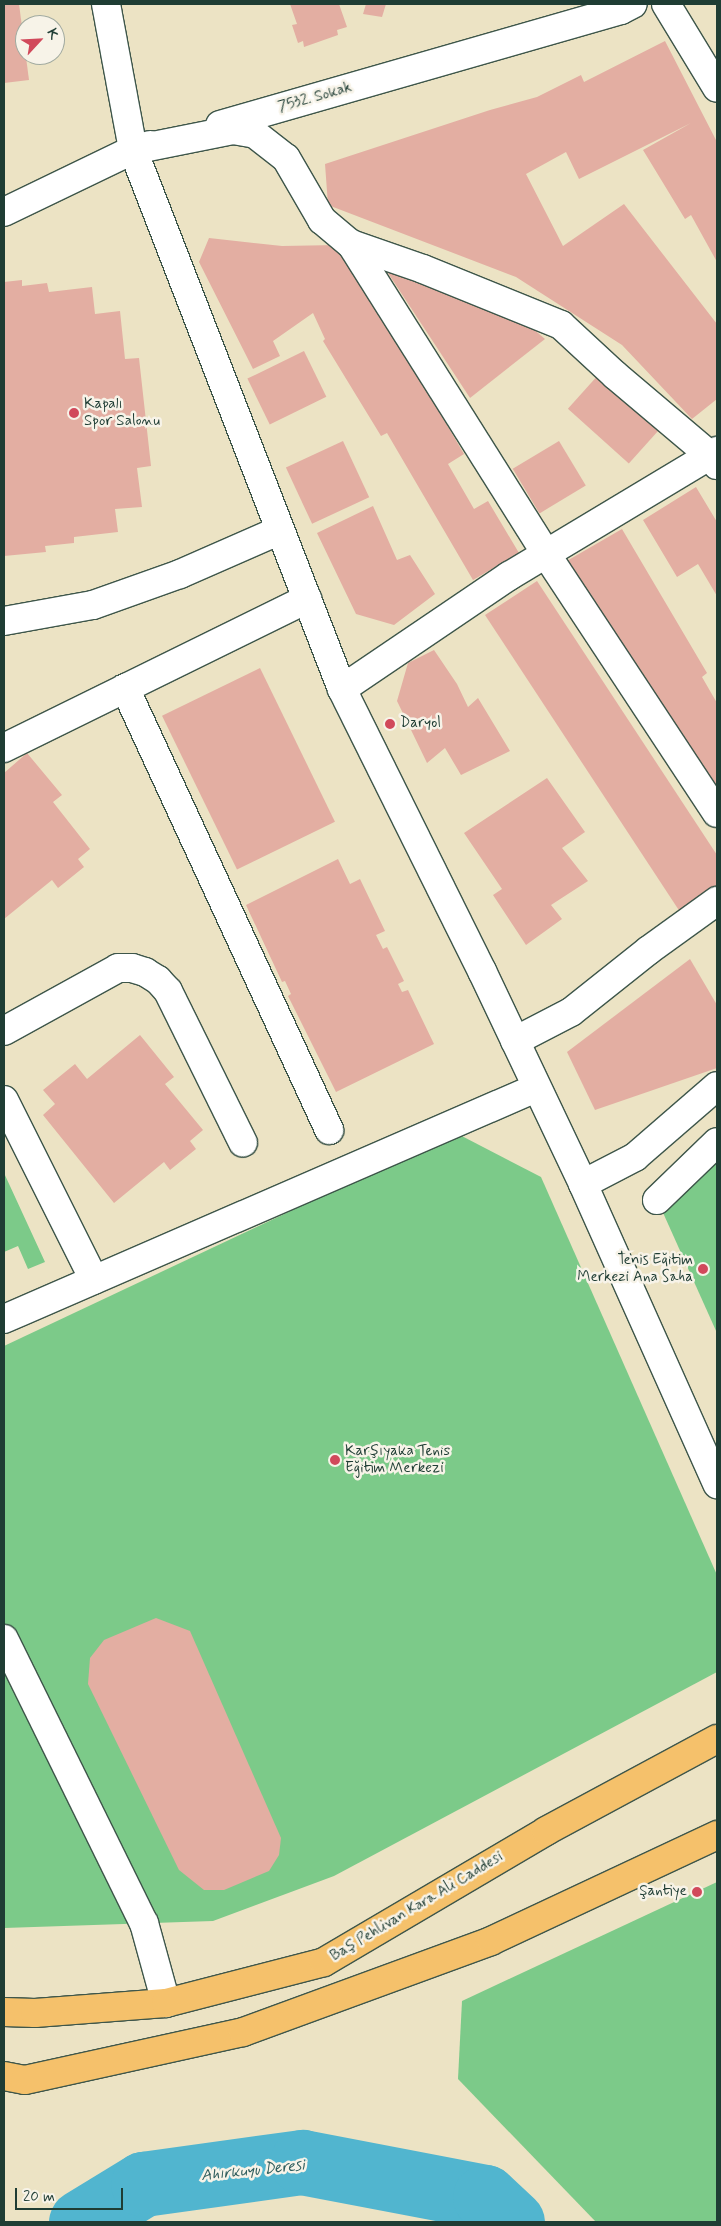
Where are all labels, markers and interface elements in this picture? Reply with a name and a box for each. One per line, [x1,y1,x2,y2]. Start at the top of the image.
north arrow [15,15,65,65]
text: K [42,26,63,42]
street label: 7532. Sokak [276,79,354,117]
place label: Kapalı Spor Salonu [84,395,162,430]
marker: Kapalı Spor Salonu [68,407,80,419]
place label: Daryol [400,715,441,733]
marker: Daryol [384,718,396,730]
place label: Tenis Eğitim Merkezi Ana Saha [577,1251,693,1286]
marker: Tenis Eğitim Merkezi Ana Saha [697,1263,709,1275]
place label: Karşıyaka Tenis Eğitim Merkezi [345,1442,449,1477]
marker: Karşıyaka Tenis Eğitim Merkezi [329,1454,341,1466]
street label: Baş Pehlivan Kara Ali Caddesi [327,1848,507,1966]
place label: Şantiye [639,1883,687,1901]
marker: Şantiye [691,1886,703,1898]
water label: Ahırkuyu Deresi [200,2156,306,2186]
scale bar [18,2178,125,2210]
text: 20 m [23,2187,55,2207]

